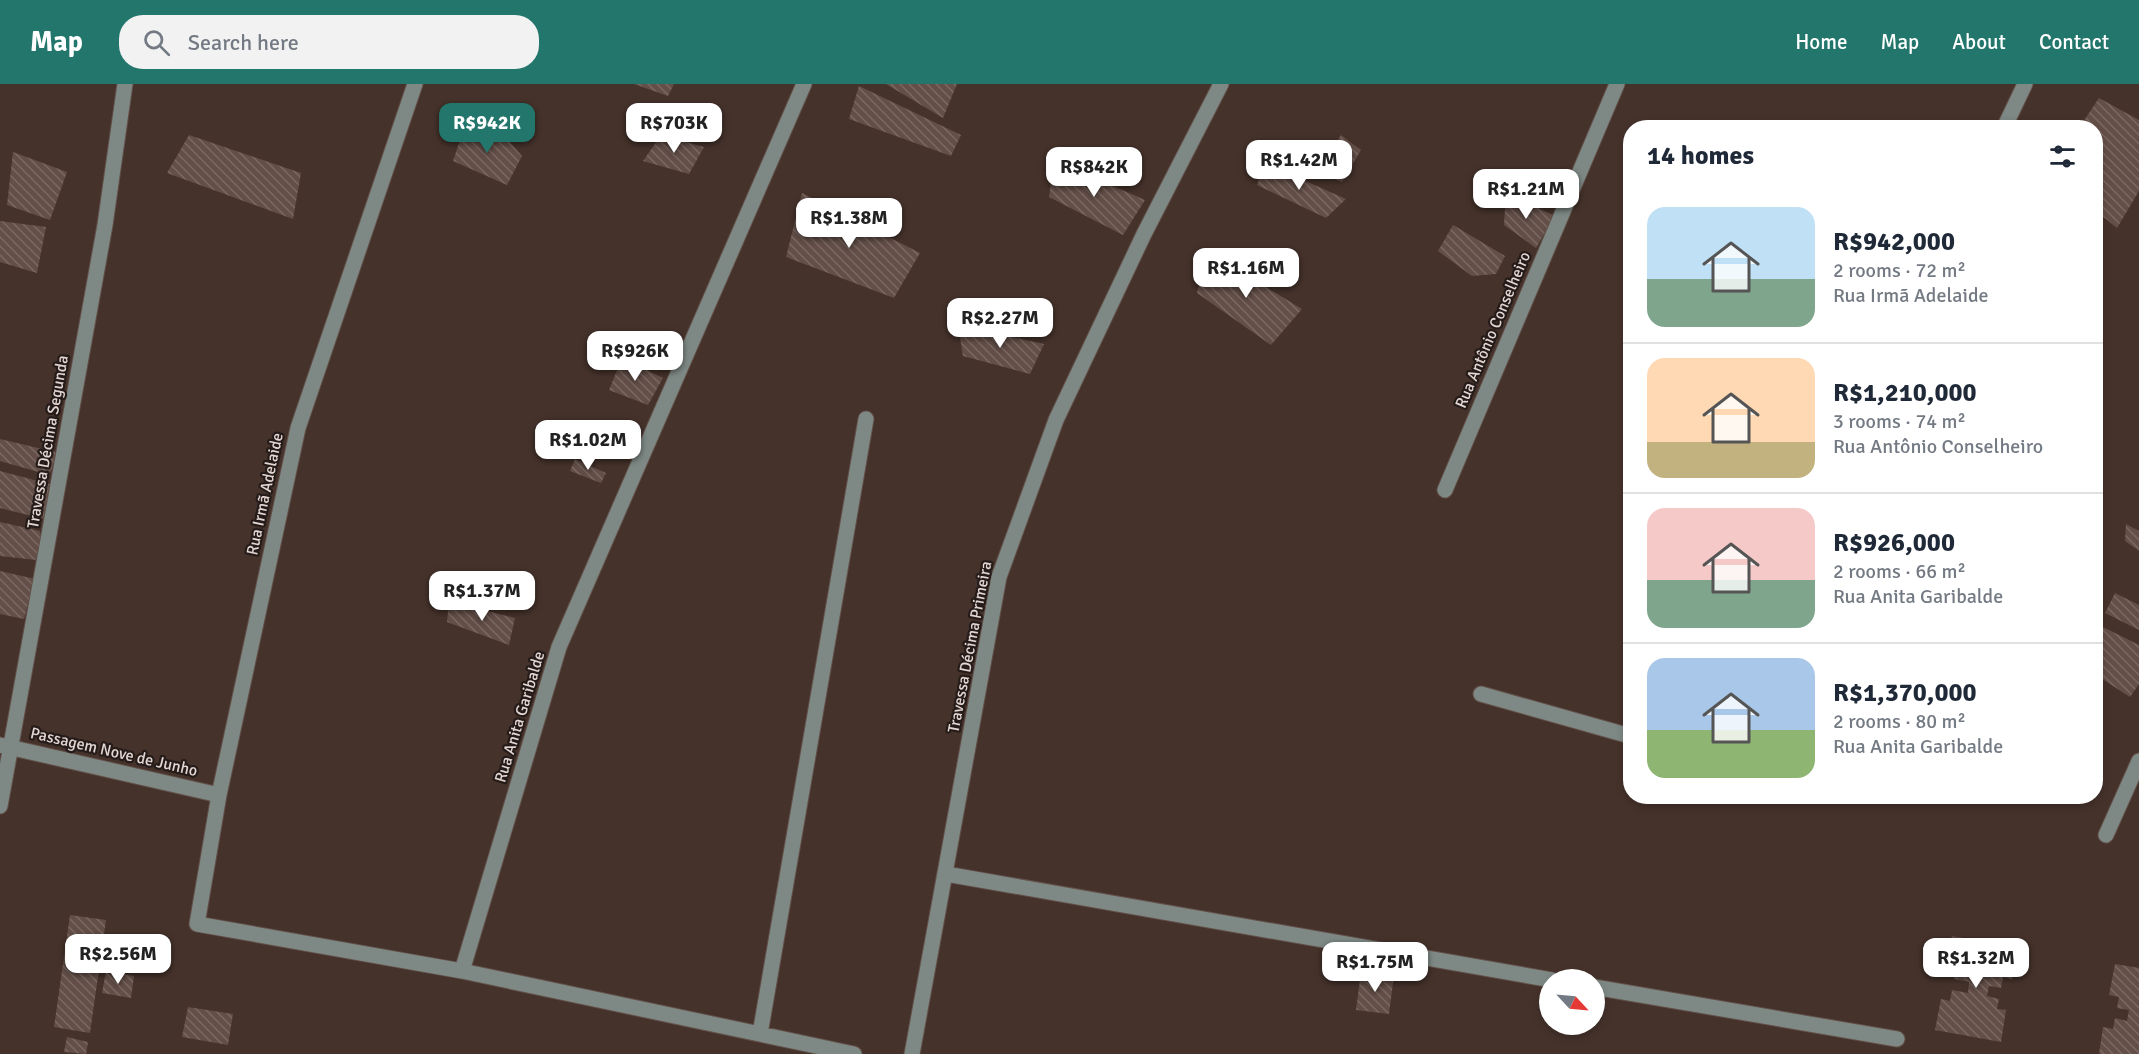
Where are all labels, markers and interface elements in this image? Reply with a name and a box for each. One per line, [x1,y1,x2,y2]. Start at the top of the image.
search box [119,15,539,69]
text: Map [30,25,83,59]
icon: search [140,26,173,59]
text: Search here [188,29,299,56]
text: Home [1795,29,1848,55]
text: Map [1881,29,1919,55]
text: About [1952,29,2006,55]
text: Contact [2039,29,2109,55]
pin: R$942K [438,103,536,154]
pin: R$703K [625,103,723,154]
text: R$942K [453,110,521,135]
text: R$703K [640,110,708,135]
pin: R$1.42M [1244,140,1354,191]
text: 14 homes [1647,140,1754,172]
icon: filters [2046,140,2079,173]
pin: R$842K [1045,147,1143,198]
text: R$1.42M [1260,147,1338,172]
text: R$842K [1060,154,1128,179]
pin: R$1.21M [1471,169,1581,220]
text: R$1.21M [1487,176,1565,201]
pin: R$1.38M [794,198,904,249]
text: R$1.38M [810,205,888,230]
text: R$942,000 [1833,226,1955,258]
icon: home [1695,231,1767,303]
pin: R$1.16M [1191,248,1301,299]
street label: Rua Antônio Conselheiro [1451,249,1535,411]
text: R$1.16M [1207,255,1285,280]
text: 2 rooms · 72 m² [1833,258,1966,283]
text: Rua Irmã Adelaide [1833,283,1989,308]
pin: R$2.27M [945,298,1055,349]
text: R$2.27M [961,305,1039,330]
pin: R$926K [586,331,684,382]
text: R$926K [601,338,669,363]
street label: Travessa Décima Segunda [23,354,73,530]
text: R$1,210,000 [1833,377,1977,409]
icon: home [1695,382,1767,454]
text: 3 rooms · 74 m² [1833,409,1966,434]
pin: R$1.02M [533,420,643,471]
text: R$1.02M [549,427,627,452]
street label: Rua Irmã Adelaide [242,431,288,557]
text: Rua Antônio Conselheiro [1833,434,2043,459]
text: R$926,000 [1833,527,1955,559]
icon: home [1695,532,1767,604]
street label: Travessa Décima Primeira [944,559,996,735]
text: 2 rooms · 66 m² [1833,559,1966,584]
pin: R$1.37M [427,571,537,622]
text: R$1.37M [443,578,521,603]
text: Rua Anita Garibalde [1833,584,2003,609]
street label: Rua Anita Garibalde [491,649,549,785]
text: R$1,370,000 [1833,677,1977,709]
icon: home [1695,682,1767,754]
text: 2 rooms · 80 m² [1833,709,1966,734]
street label: Passagem Nove de Junho [28,723,200,781]
text: Rua Anita Garibalde [1833,734,2003,759]
pin: R$2.56M [63,934,173,985]
pin: R$1.32M [1921,938,2031,989]
text: R$2.56M [79,941,157,966]
pin: R$1.75M [1320,942,1430,993]
text: R$1.32M [1937,945,2015,970]
text: R$1.75M [1336,949,1414,974]
north arrow [1539,969,1605,1035]
map controls [1539,969,1605,1035]

